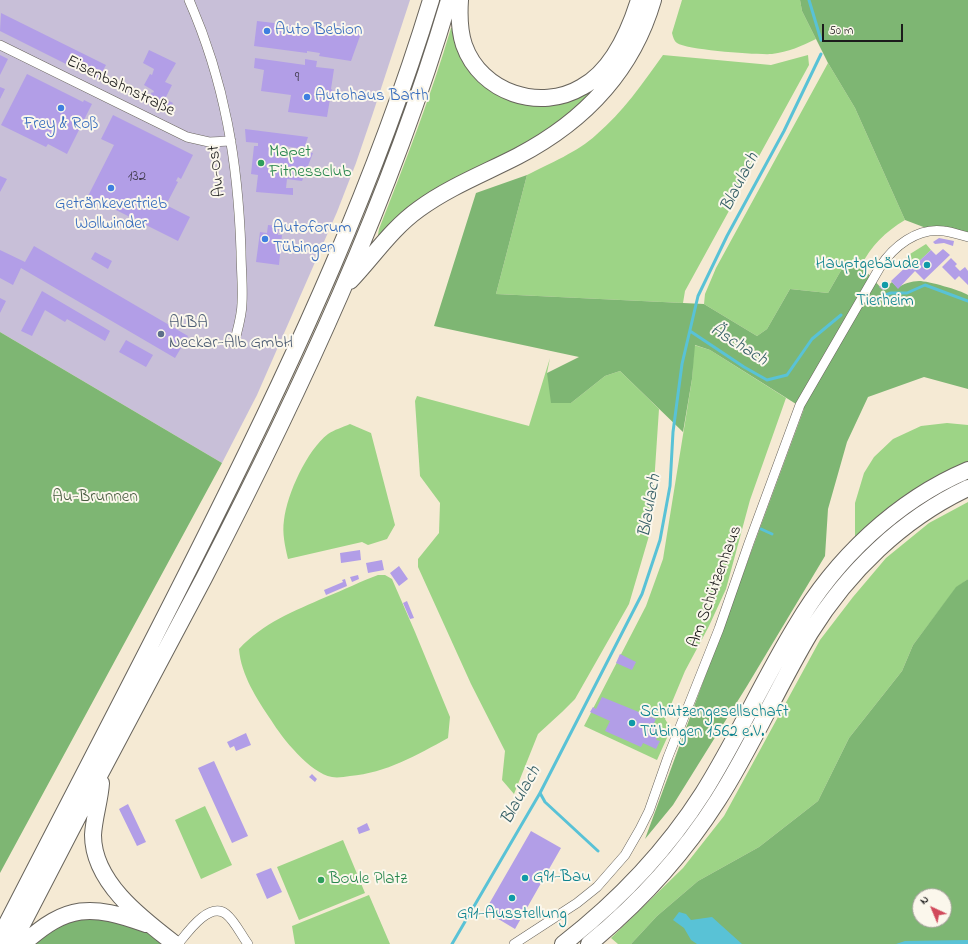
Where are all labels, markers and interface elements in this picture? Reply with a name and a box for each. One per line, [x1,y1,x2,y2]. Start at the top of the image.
scale bar [824,16,905,42]
place label: Auto Bebion [275,21,362,41]
text: 50 m [829,22,853,40]
marker: Auto Bebion [262,26,272,36]
street label: Eisenbahnstraße [63,52,177,122]
house number: 9 [295,70,299,88]
place label: Autohaus Barth [315,87,429,107]
marker: Autohaus Barth [302,92,312,102]
marker: Frey & Roß [56,103,66,113]
place label: Frey & Roß [24,115,98,135]
place label: Mapet Fitnessclub [269,143,351,183]
street label: Au-Ost [205,144,231,198]
water label: Blaulach [717,150,765,216]
marker: Mapet Fitnessclub [256,158,266,168]
house number: 132 [128,169,146,187]
marker: Getränkevertrieb Wollwinder [106,183,116,193]
place label: Getränkevertrieb Wollwinder [55,195,167,235]
place label: Autoforum Tübingen [273,219,352,259]
marker: Autoforum Tübingen [260,234,270,244]
place label: Hauptgebäude [816,255,919,275]
marker: Hauptgebäude [922,260,932,270]
marker: Tierheim [880,280,890,290]
place label: Tierheim [856,292,914,312]
place label: ALBA Neckar-Alb GmbH [169,314,293,354]
water label: Äschach [706,320,770,372]
marker: ALBA Neckar-Alb GmbH [156,329,166,339]
water label: Blaulach [635,473,667,539]
park label: Au-Brunnen [52,488,138,508]
street label: Am Schützenhaus [684,523,748,651]
place label: Schützengesellschaft Tübingen 1562 e.V. [640,703,789,743]
marker: Schützengesellschaft Tübingen 1562 e.V. [627,718,637,728]
water label: Blaulach [497,763,547,829]
place label: G91-Bau [533,868,591,888]
place label: Boule Platz [329,870,407,890]
marker: G91-Bau [520,873,530,883]
marker: Boule Platz [316,875,326,885]
north arrow [912,888,952,928]
text: N [916,892,933,908]
marker: G91-Ausstellung [507,893,517,903]
place label: G91-Ausstellung [457,905,567,925]

